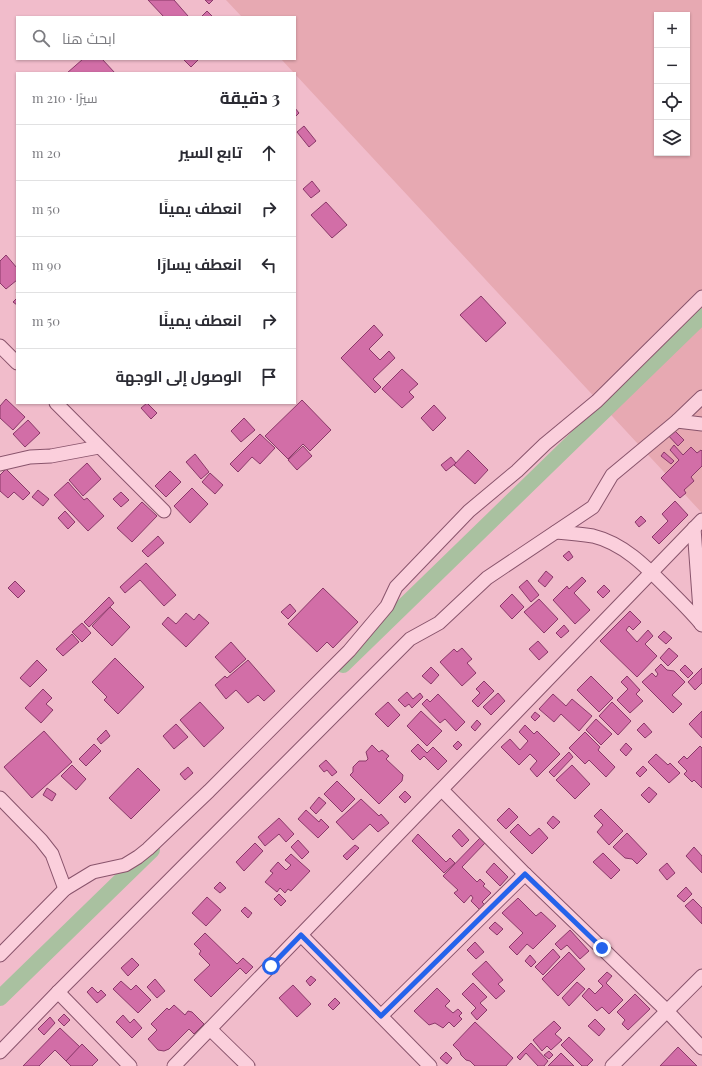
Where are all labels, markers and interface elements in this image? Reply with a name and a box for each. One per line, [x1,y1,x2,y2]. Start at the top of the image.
map controls [654,12,690,156]
button: + [654,12,690,48]
search box [16,16,296,60]
icon: search [30,27,52,49]
text: ابحث هنا [62,28,116,48]
button: − [654,48,690,84]
button: locate [654,84,690,120]
text: 3 دقيقة [220,86,280,108]
text: سيرًا · 210 m [32,89,98,106]
button: layers [654,120,690,156]
text: تابع السير [179,142,242,162]
icon: ahead [258,142,280,164]
text: 20 m [32,144,61,161]
text: انعطف يمينًا [159,198,242,218]
icon: right [258,198,280,220]
text: 50 m [32,200,60,217]
text: انعطف يسارًا [157,254,242,274]
icon: left [258,254,280,276]
text: 90 m [32,256,61,273]
text: انعطف يمينًا [159,310,242,330]
icon: right [258,310,280,332]
text: 50 m [32,312,60,329]
text: الوصول إلى الوجهة [116,366,242,386]
icon: arrive [258,366,280,388]
route end [593,939,611,957]
route start [262,957,280,975]

